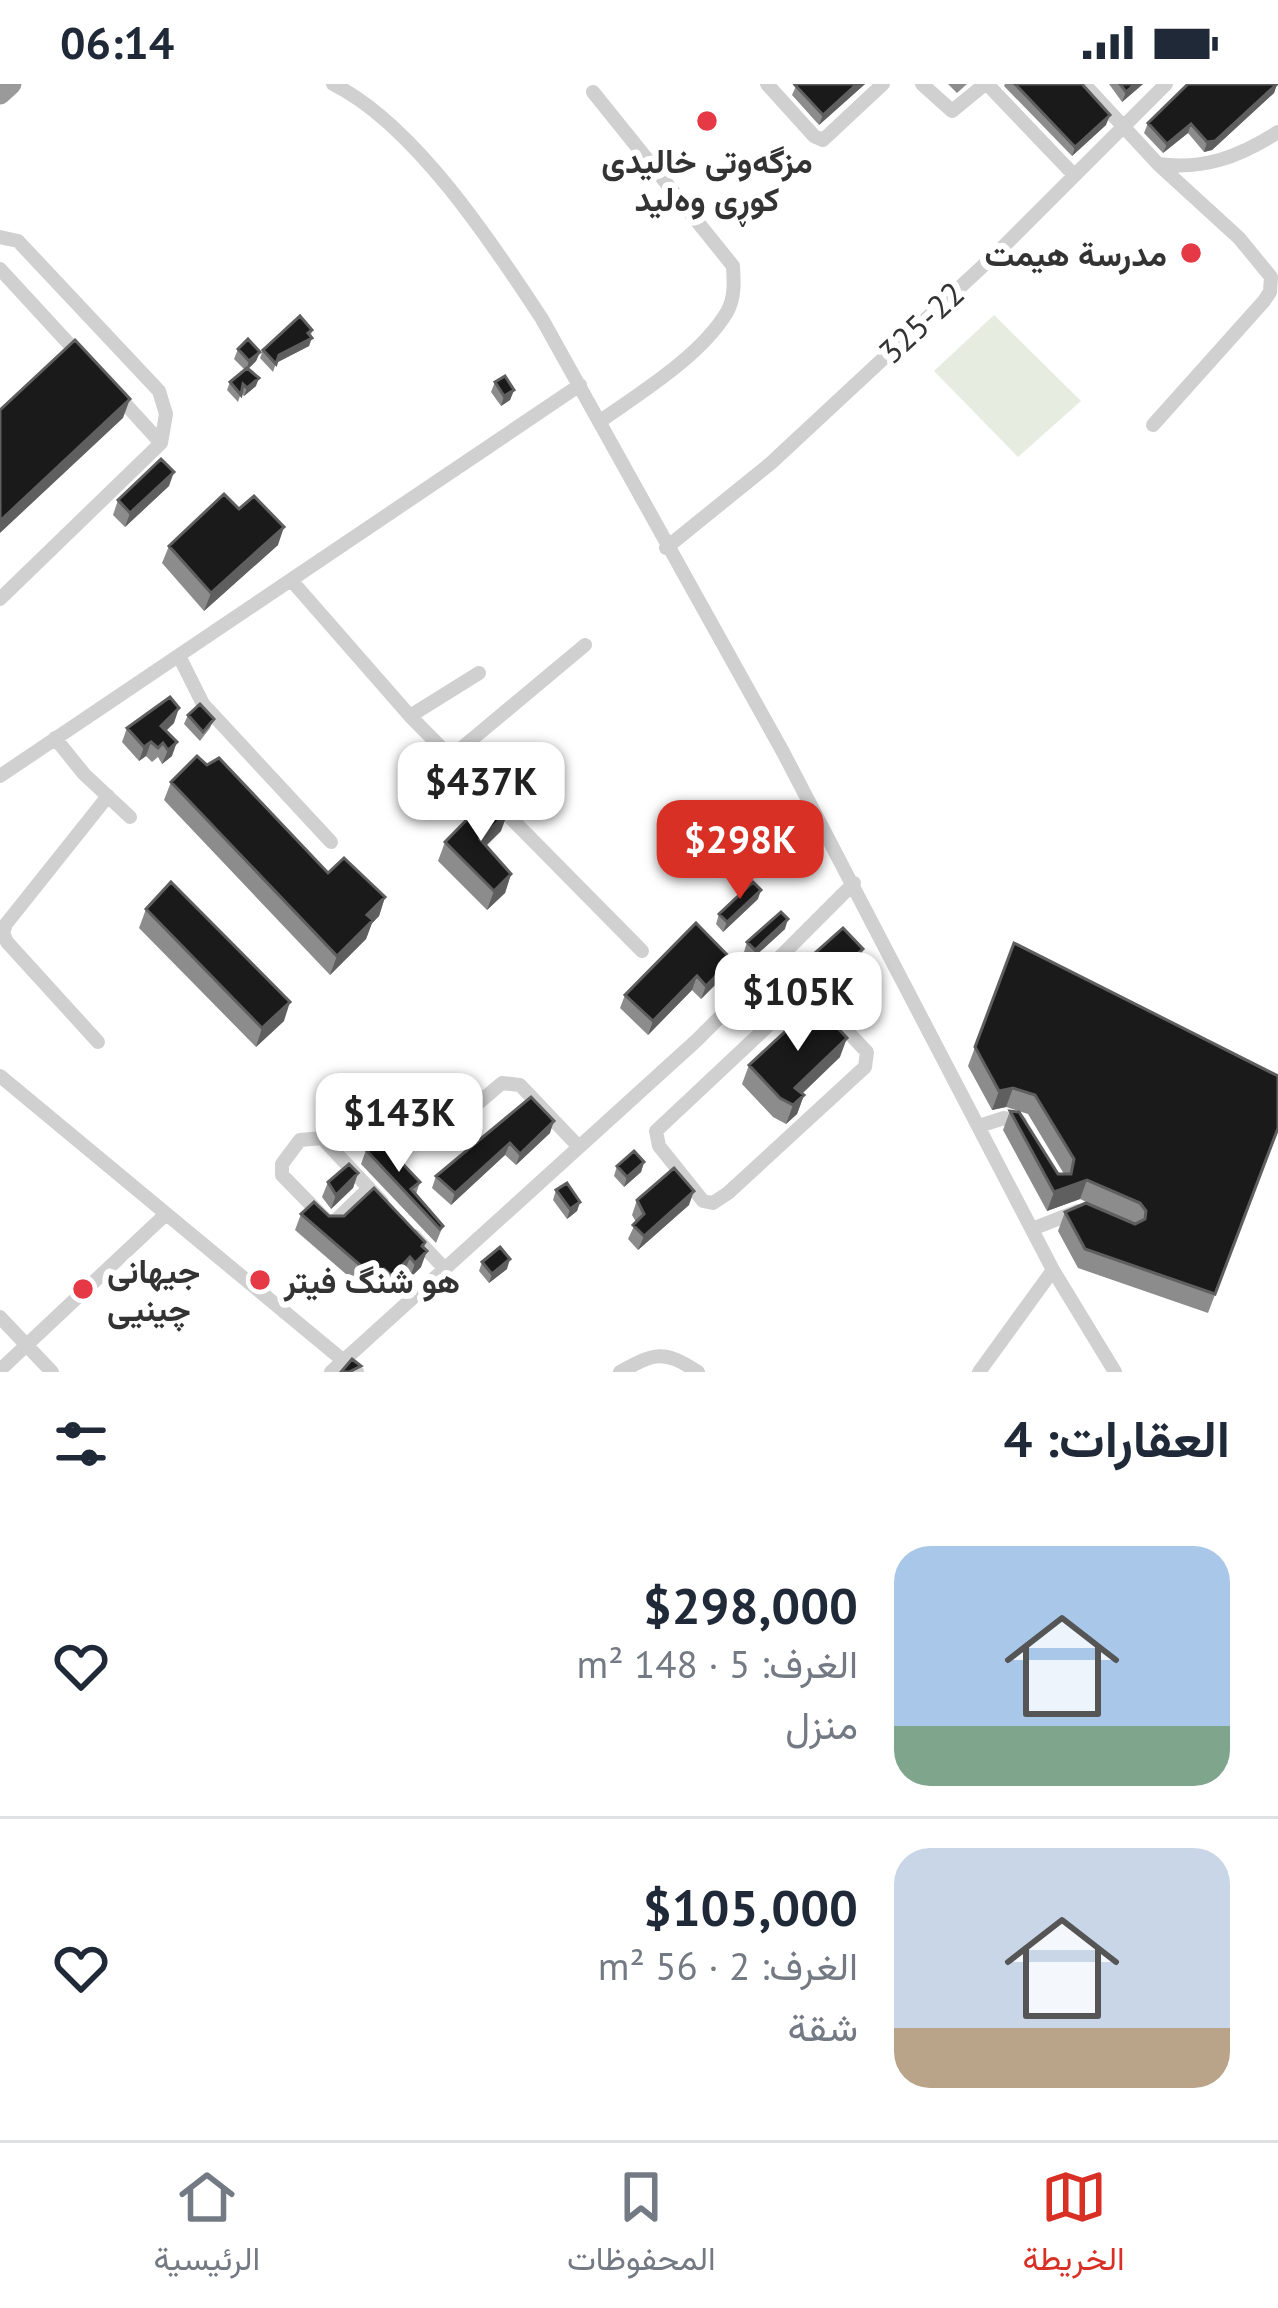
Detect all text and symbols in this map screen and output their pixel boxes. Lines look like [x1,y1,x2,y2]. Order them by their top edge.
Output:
text: 06:14 [60,13,174,71]
marker: مزگەوتی خالیدی کوڕی وەلید [694,108,720,134]
place label: مزگەوتی خالیدی کوڕی وەلید [601,139,813,227]
place label: مدرسة هيمت [984,232,1167,275]
marker: مدرسة هيمت [1178,240,1204,266]
street label: 325-22 [869,272,973,372]
pin: $437K [397,742,565,844]
text: $437K [425,755,537,806]
pin: $298K [656,800,824,902]
text: $298K [684,813,796,864]
pin: $105K [714,952,882,1054]
text: $105K [742,965,854,1016]
pin: $143K [315,1073,483,1175]
text: $143K [343,1086,455,1137]
place label: جیهانی چینیی [107,1249,200,1332]
place label: هو شنگ فيتر [283,1259,460,1302]
marker: هو شنگ فيتر [247,1267,273,1293]
marker: جیهانی چینیی [70,1276,96,1302]
text: العقارات: 4 [1004,1405,1230,1471]
icon: filters [48,1411,114,1477]
text: $298,000 [643,1572,858,1638]
icon: home [990,1594,1134,1738]
icon: heart [48,1633,114,1699]
text: الغرف: 5 · 148 m² [576,1638,858,1689]
text: منزل [785,1699,858,1750]
text: $105,000 [643,1874,858,1940]
icon: home [990,1896,1134,2040]
icon: heart [48,1935,114,2001]
text: الغرف: 2 · 56 m² [598,1940,858,1991]
text: شقة [788,2001,858,2052]
tab: الرئيسية [153,2164,260,2288]
tab: المحفوظات [567,2164,716,2288]
tab: الخريطة [1023,2164,1125,2288]

